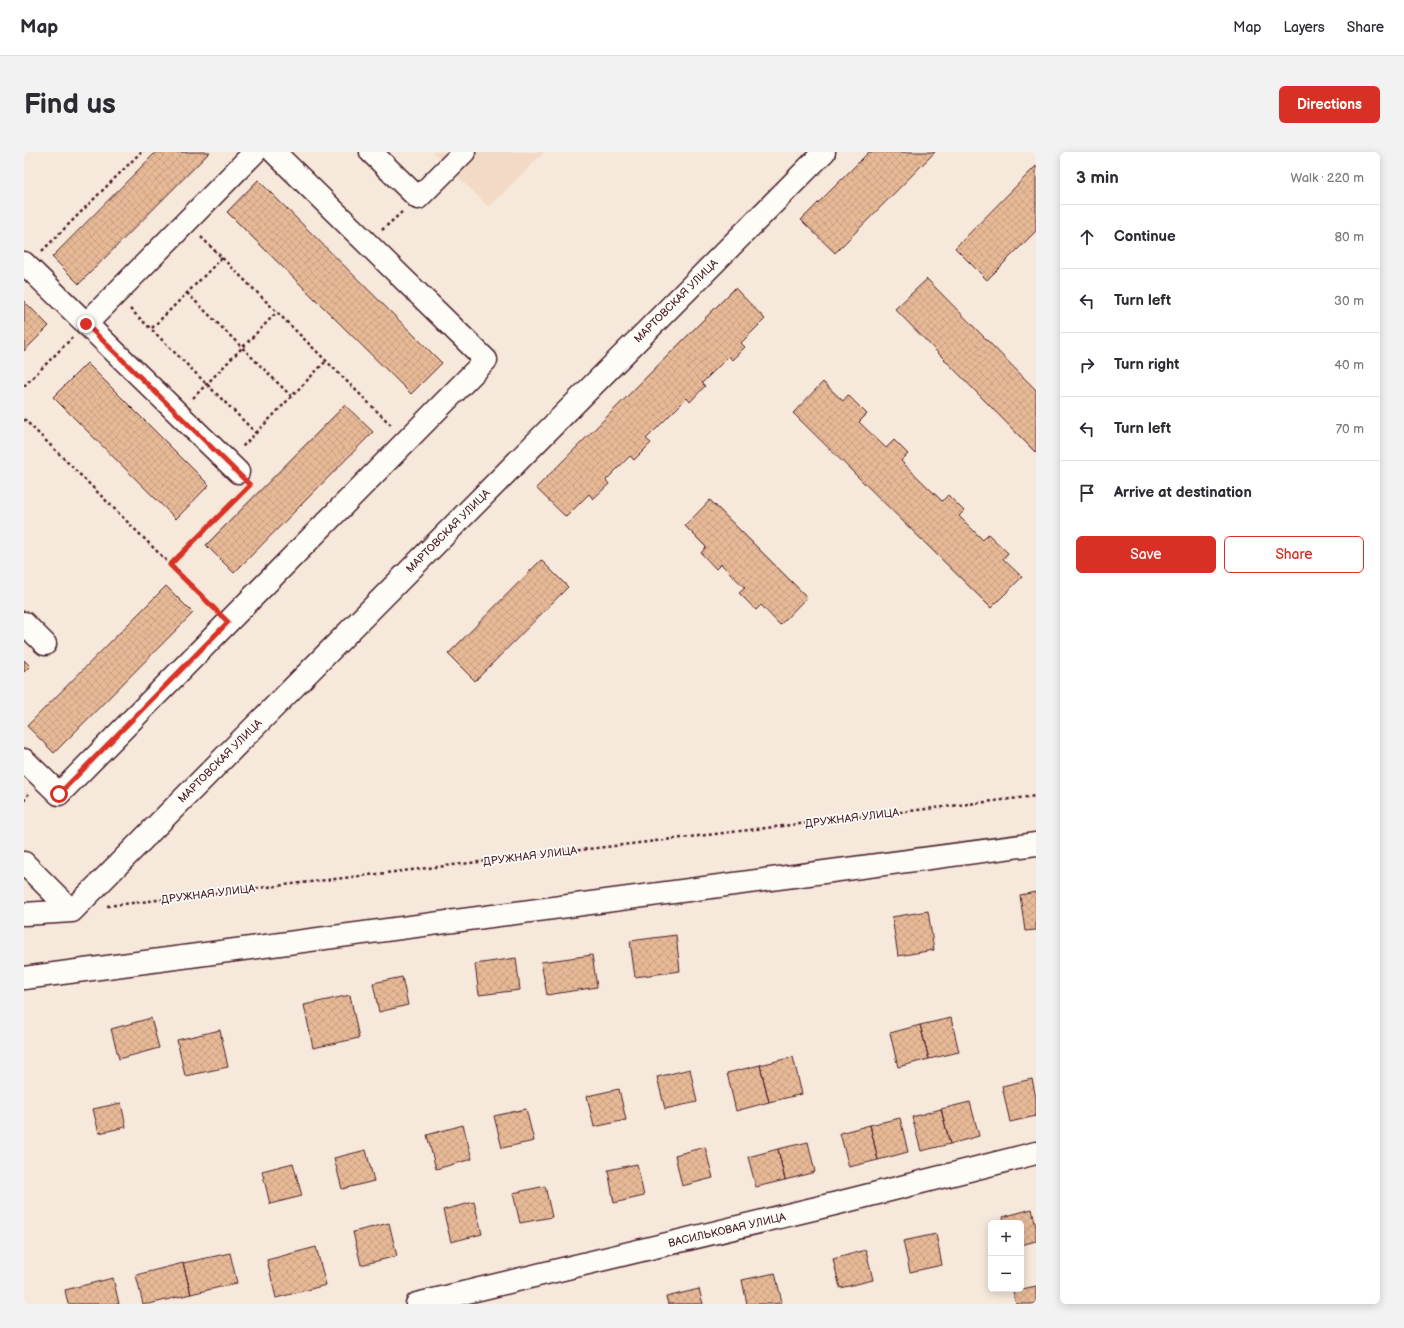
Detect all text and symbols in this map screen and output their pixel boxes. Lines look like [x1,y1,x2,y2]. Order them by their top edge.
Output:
text: Map [20,16,58,39]
text: Map [1233,19,1261,36]
text: Layers [1283,19,1325,36]
text: Share [1347,19,1384,36]
button: Directions [1279,86,1380,123]
text: Find us [24,88,116,121]
text: 3 min [1076,168,1119,188]
text: Walk · 220 m [1291,170,1364,186]
icon: ahead [1076,226,1098,248]
text: Continue [1114,227,1176,246]
text: 80 m [1335,229,1364,245]
street label: МАРТОВСКАЯ УЛИЦА [632,256,721,345]
icon: left [1076,290,1098,312]
text: Turn left [1114,291,1171,310]
text: 30 m [1334,293,1364,309]
route end [77,315,95,333]
icon: right [1076,354,1098,376]
text: Turn right [1114,355,1179,374]
text: 40 m [1334,357,1364,373]
icon: left [1076,418,1098,440]
text: Turn left [1114,419,1171,438]
text: 70 m [1336,421,1364,437]
icon: arrive [1076,482,1098,504]
text: Arrive at destination [1114,483,1252,502]
street label: МАРТОВСКАЯ УЛИЦА [404,486,493,575]
button: Save [1076,536,1216,573]
button: Share [1224,536,1364,573]
street label: МАРТОВСКАЯ УЛИЦА [176,716,265,805]
route start [50,785,68,803]
street label: ДРУЖНАЯ УЛИЦА [804,806,900,830]
street label: ДРУЖНАЯ УЛИЦА [482,844,578,868]
street label: ДРУЖНАЯ УЛИЦА [160,882,256,906]
street label: ВАСИЛЬКОВАЯ УЛИЦА [667,1210,787,1250]
map controls [988,1220,1024,1292]
button: + [988,1220,1024,1256]
button: − [988,1256,1024,1292]

